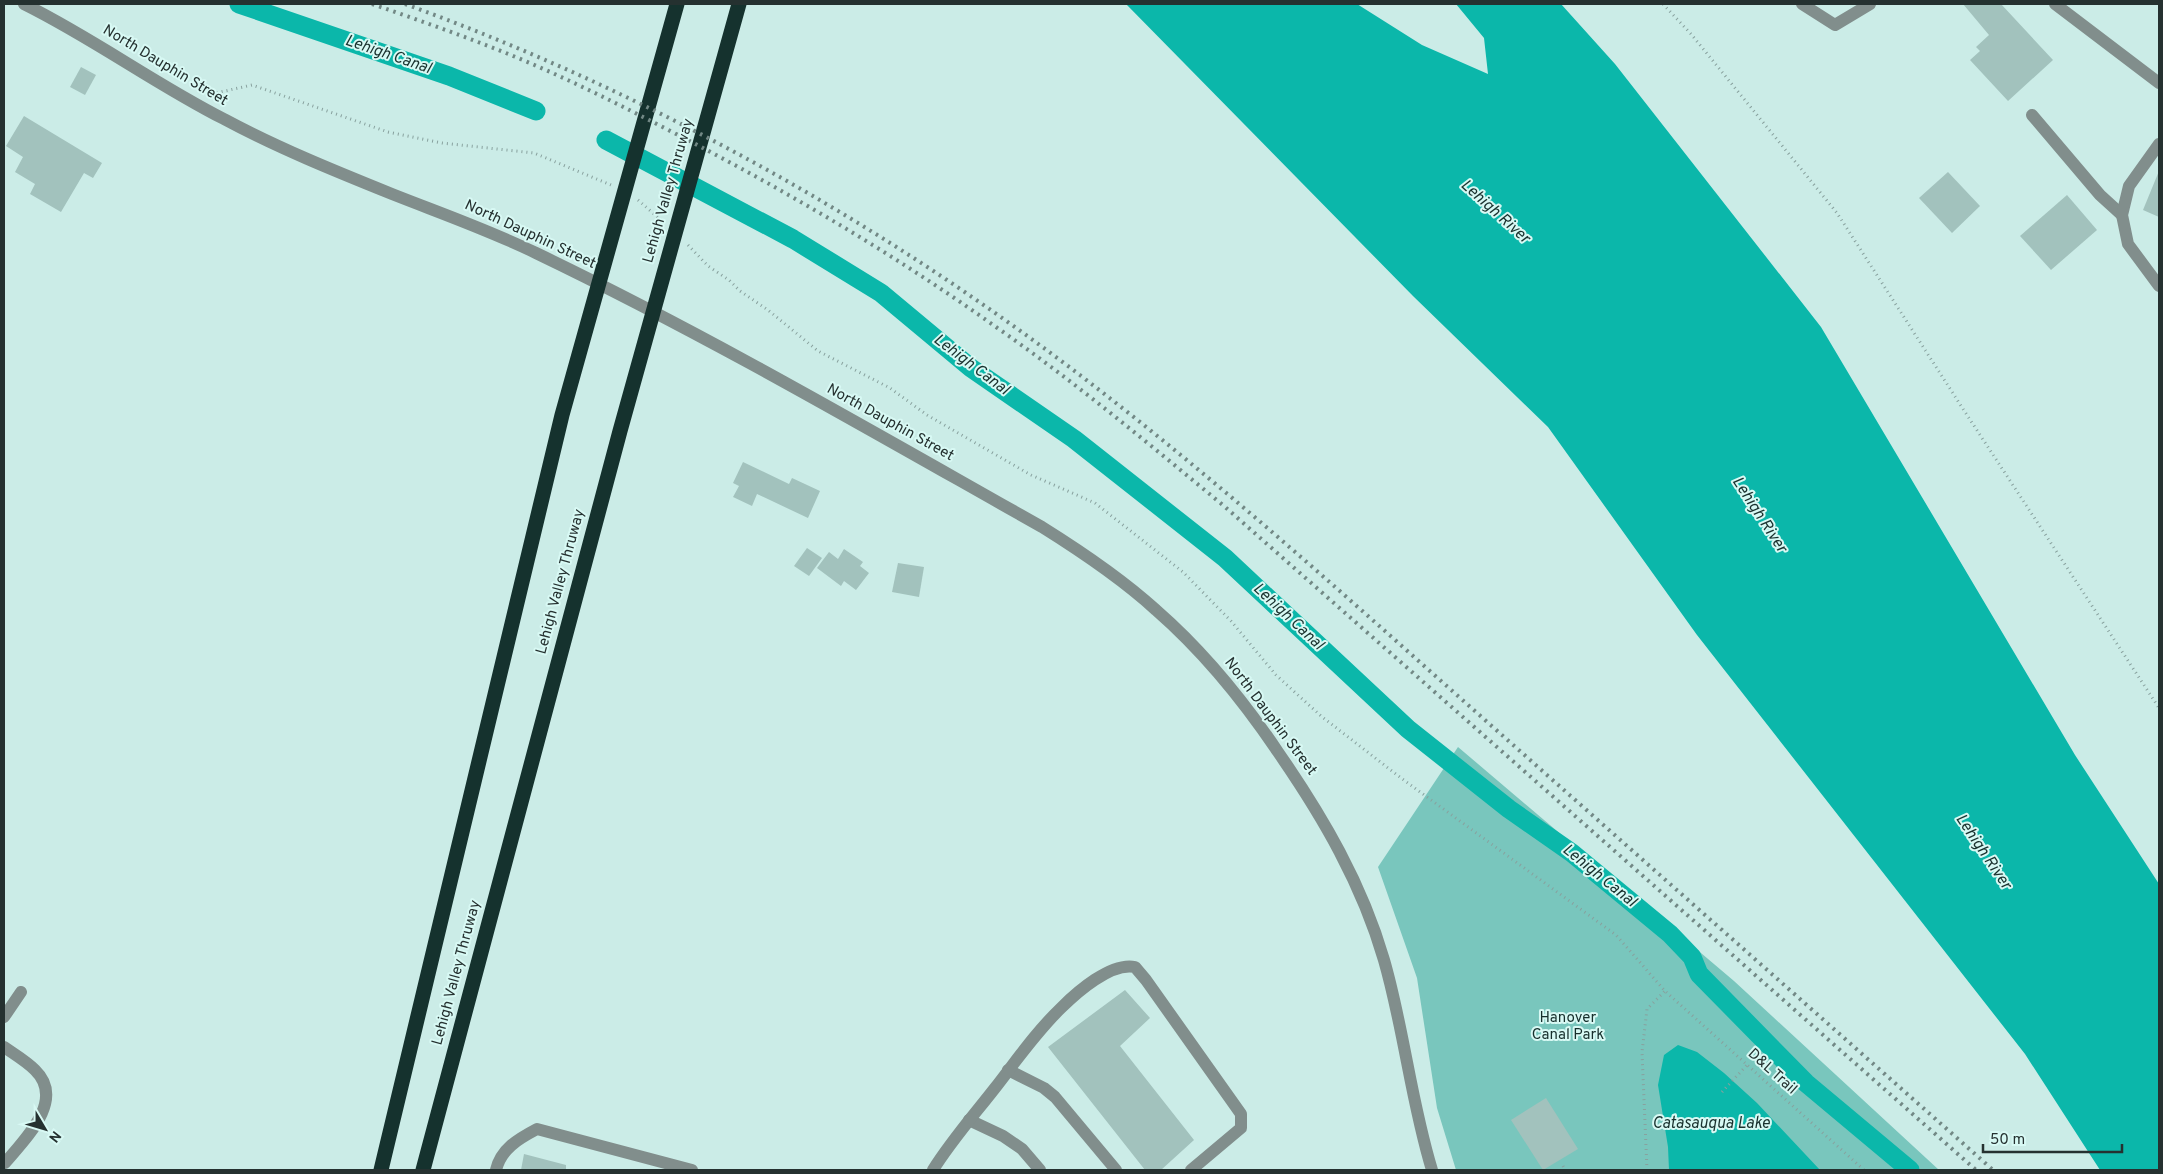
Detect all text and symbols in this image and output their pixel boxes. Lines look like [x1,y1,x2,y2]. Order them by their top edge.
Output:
street label: North Dauphin Street [99,21,231,111]
water label: Lehigh Canal [342,31,435,79]
street label: Lehigh Valley Thruway [639,116,699,265]
water label: Lehigh River [1456,176,1535,250]
street label: North Dauphin Street [461,196,599,274]
water label: Lehigh Canal [929,330,1014,401]
street label: North Dauphin Street [823,380,957,466]
water label: Lehigh River [1727,473,1792,558]
street label: Lehigh Valley Thruway [532,507,590,657]
water label: Lehigh Canal [1248,579,1328,656]
street label: North Dauphin Street [1219,654,1321,780]
water label: Lehigh River [1950,810,2017,895]
water label: Lehigh Canal [1558,840,1641,913]
street label: Lehigh Valley Thruway [428,898,486,1048]
park label: Hanover Canal Park [1532,1009,1604,1045]
street label: D&L Trail [1743,1045,1801,1099]
north arrow [20,1104,70,1154]
water label: Catasauqua Lake [1652,1114,1771,1134]
scale bar [1983,1122,2122,1154]
text: N [44,1127,64,1145]
text: 50 m [1990,1131,2025,1150]

